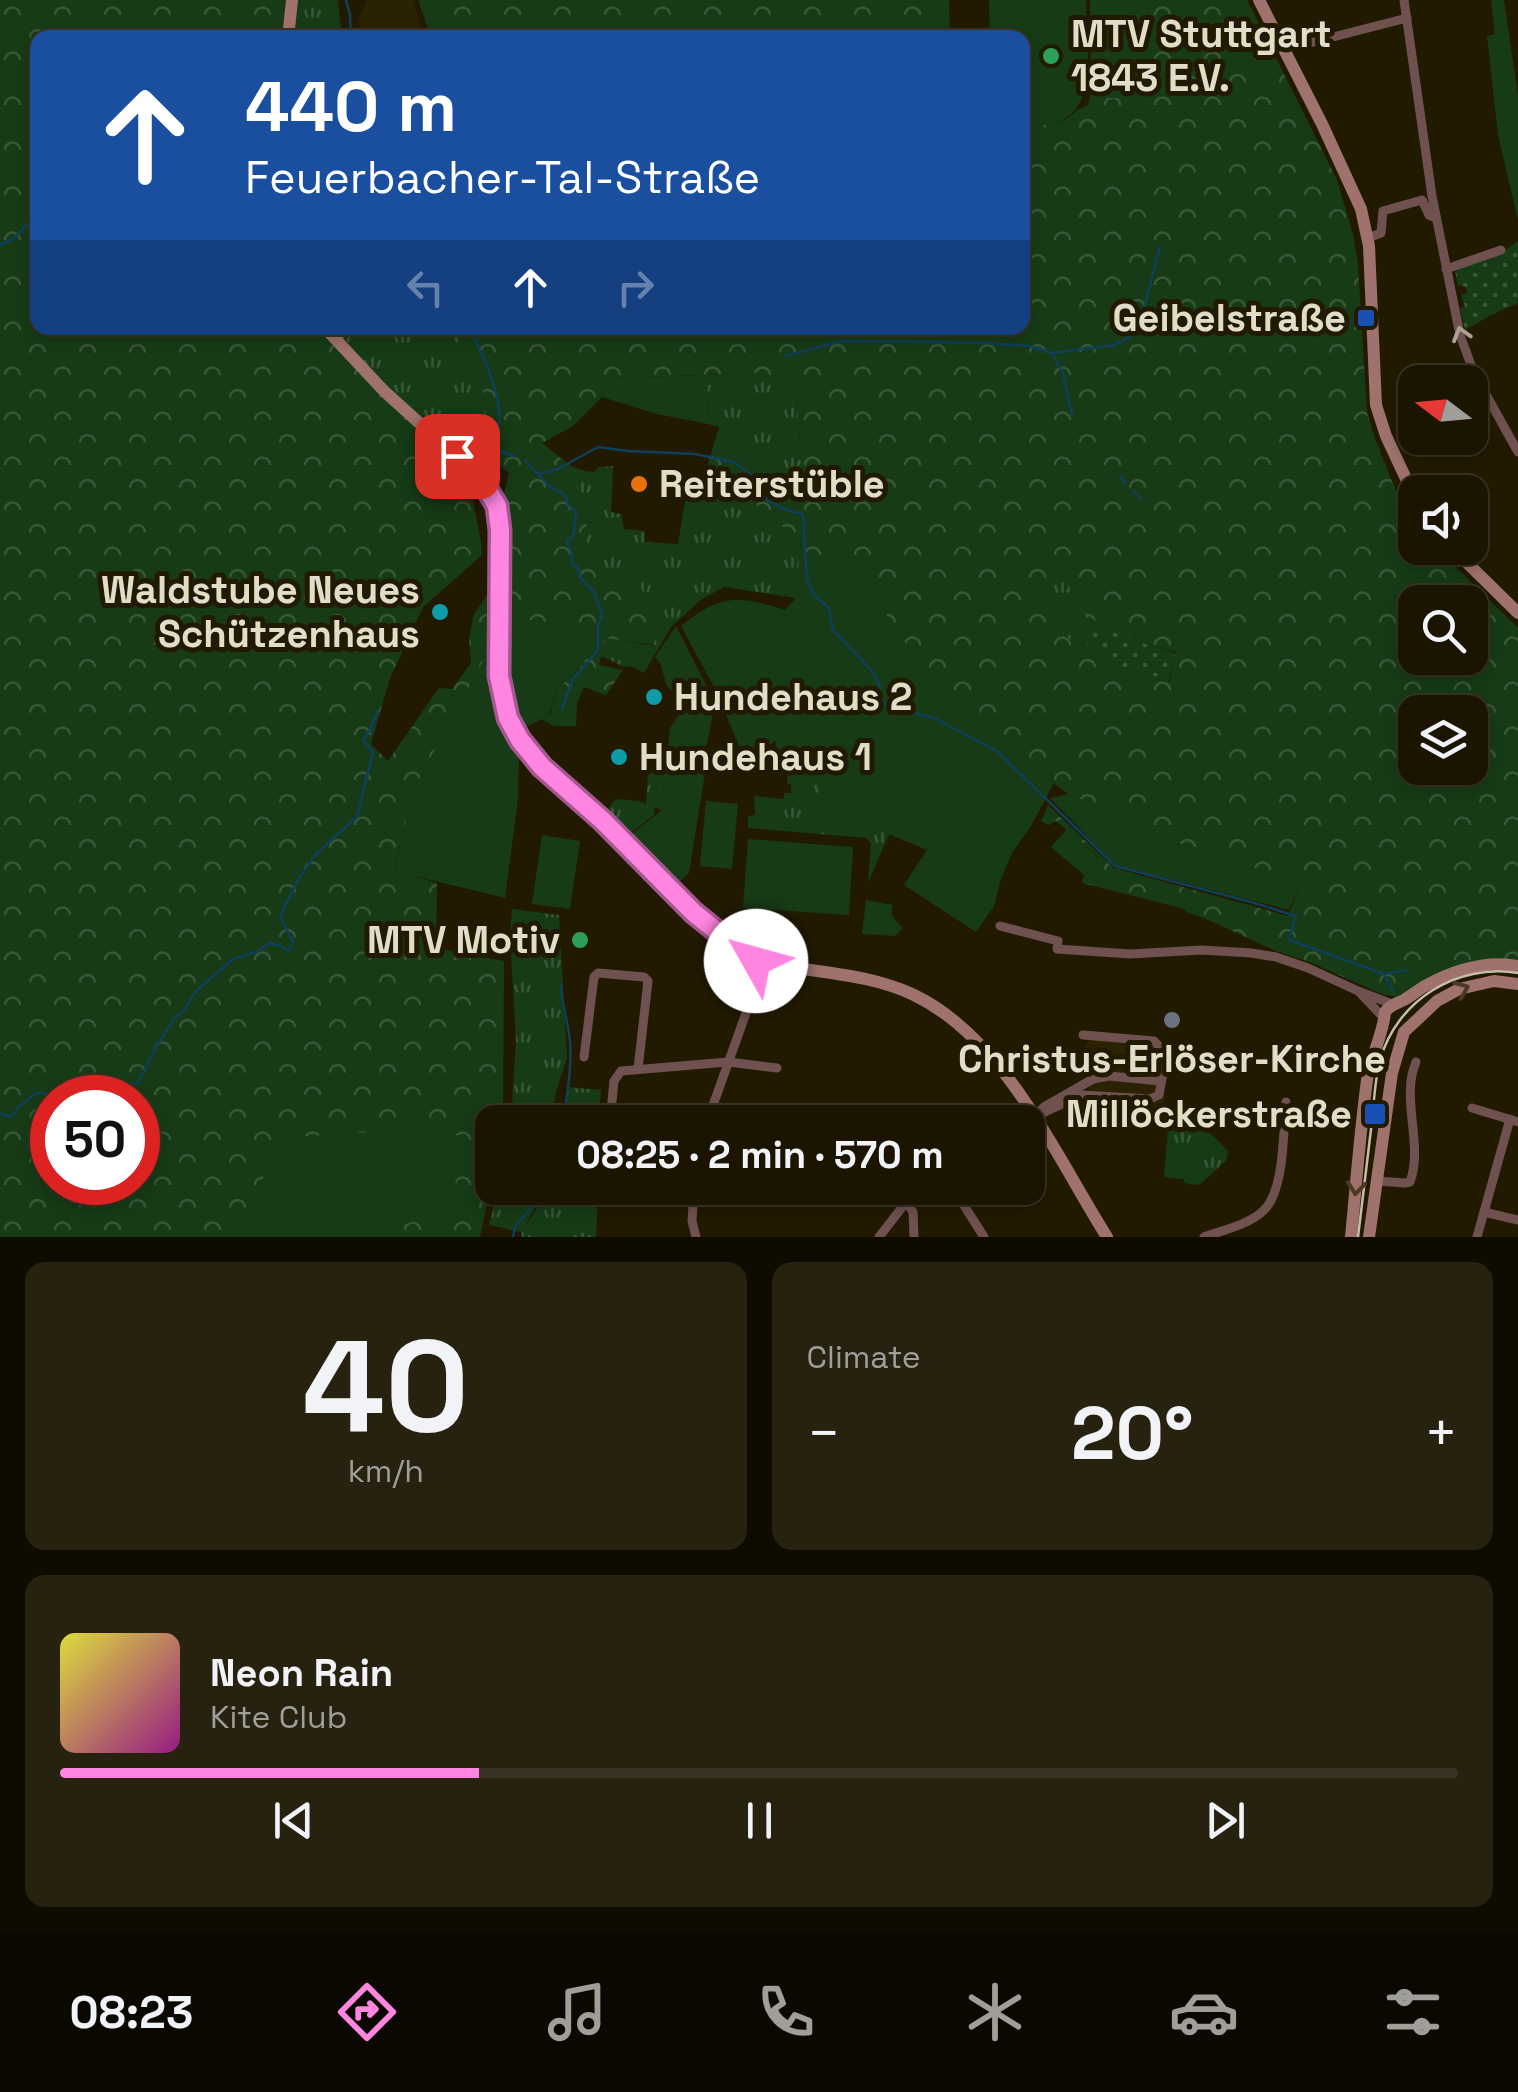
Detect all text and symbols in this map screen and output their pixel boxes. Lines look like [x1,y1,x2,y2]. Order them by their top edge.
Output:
place label: MTV Stuttgart 1843 E.V. [1071,10,1332,102]
marker: MTV Stuttgart 1843 E.V. [1040,45,1062,67]
text: 440 m [245,62,457,151]
icon: ahead [80,70,210,200]
text: Feuerbacher-Tal-Straße [245,149,760,206]
icon: left [398,260,453,315]
icon: ahead [503,260,558,315]
icon: right [608,260,663,315]
place label: Geibelstraße [1112,294,1346,342]
marker: Geibelstraße [1355,307,1377,329]
one-way arrow [1451,325,1472,343]
north arrow [1398,365,1488,455]
map controls [1398,365,1488,785]
pin [415,414,500,499]
icon: arrive [430,429,485,484]
place label: Reiterstüble [659,460,885,508]
marker: Reiterstüble [628,473,650,495]
button: sound [1398,475,1488,565]
place label: Waldstube Neues Schützenhaus [101,566,420,658]
button: search [1398,585,1488,675]
marker: Waldstube Neues Schützenhaus [429,601,451,623]
place label: Hundehaus 2 [674,673,912,721]
marker: Hundehaus 2 [643,686,665,708]
button: layers [1398,695,1488,785]
place label: Hundehaus 1 [639,733,872,781]
marker: Hundehaus 1 [608,746,630,768]
position arrow [704,909,808,1013]
place label: MTV Motiv [367,916,560,964]
marker: MTV Motiv [569,929,591,951]
one-way arrow [1452,981,1470,1001]
marker: Christus-Erlöser-Kirche [1161,1009,1183,1031]
place label: Christus-Erlöser-Kirche [958,1035,1386,1083]
speed limit sign: 50 [30,1075,160,1205]
place label: Millöckerstraße [1066,1090,1352,1138]
marker: Millöckerstraße [1362,1101,1388,1127]
text: 08:25 · 2 min · 570 m [576,1131,944,1179]
one-way arrow [1346,1180,1367,1196]
text: 40 [302,1303,469,1469]
text: Climate [807,1337,921,1377]
text: 20° [1071,1385,1194,1481]
text: − [807,1398,841,1468]
text: + [1424,1398,1458,1468]
text: km/h [348,1451,424,1491]
text: Neon Rain [210,1649,393,1697]
text: Kite Club [210,1697,347,1737]
icon: previous [266,1793,321,1848]
icon: pause [732,1793,787,1848]
icon: next [1198,1793,1253,1848]
icon: directions [332,1977,402,2047]
icon: music [542,1977,612,2047]
icon: phone [751,1977,821,2047]
icon: climate [960,1977,1030,2047]
icon: car [1169,1977,1239,2047]
icon: filters [1378,1977,1448,2047]
text: 08:23 [70,1984,193,2041]

